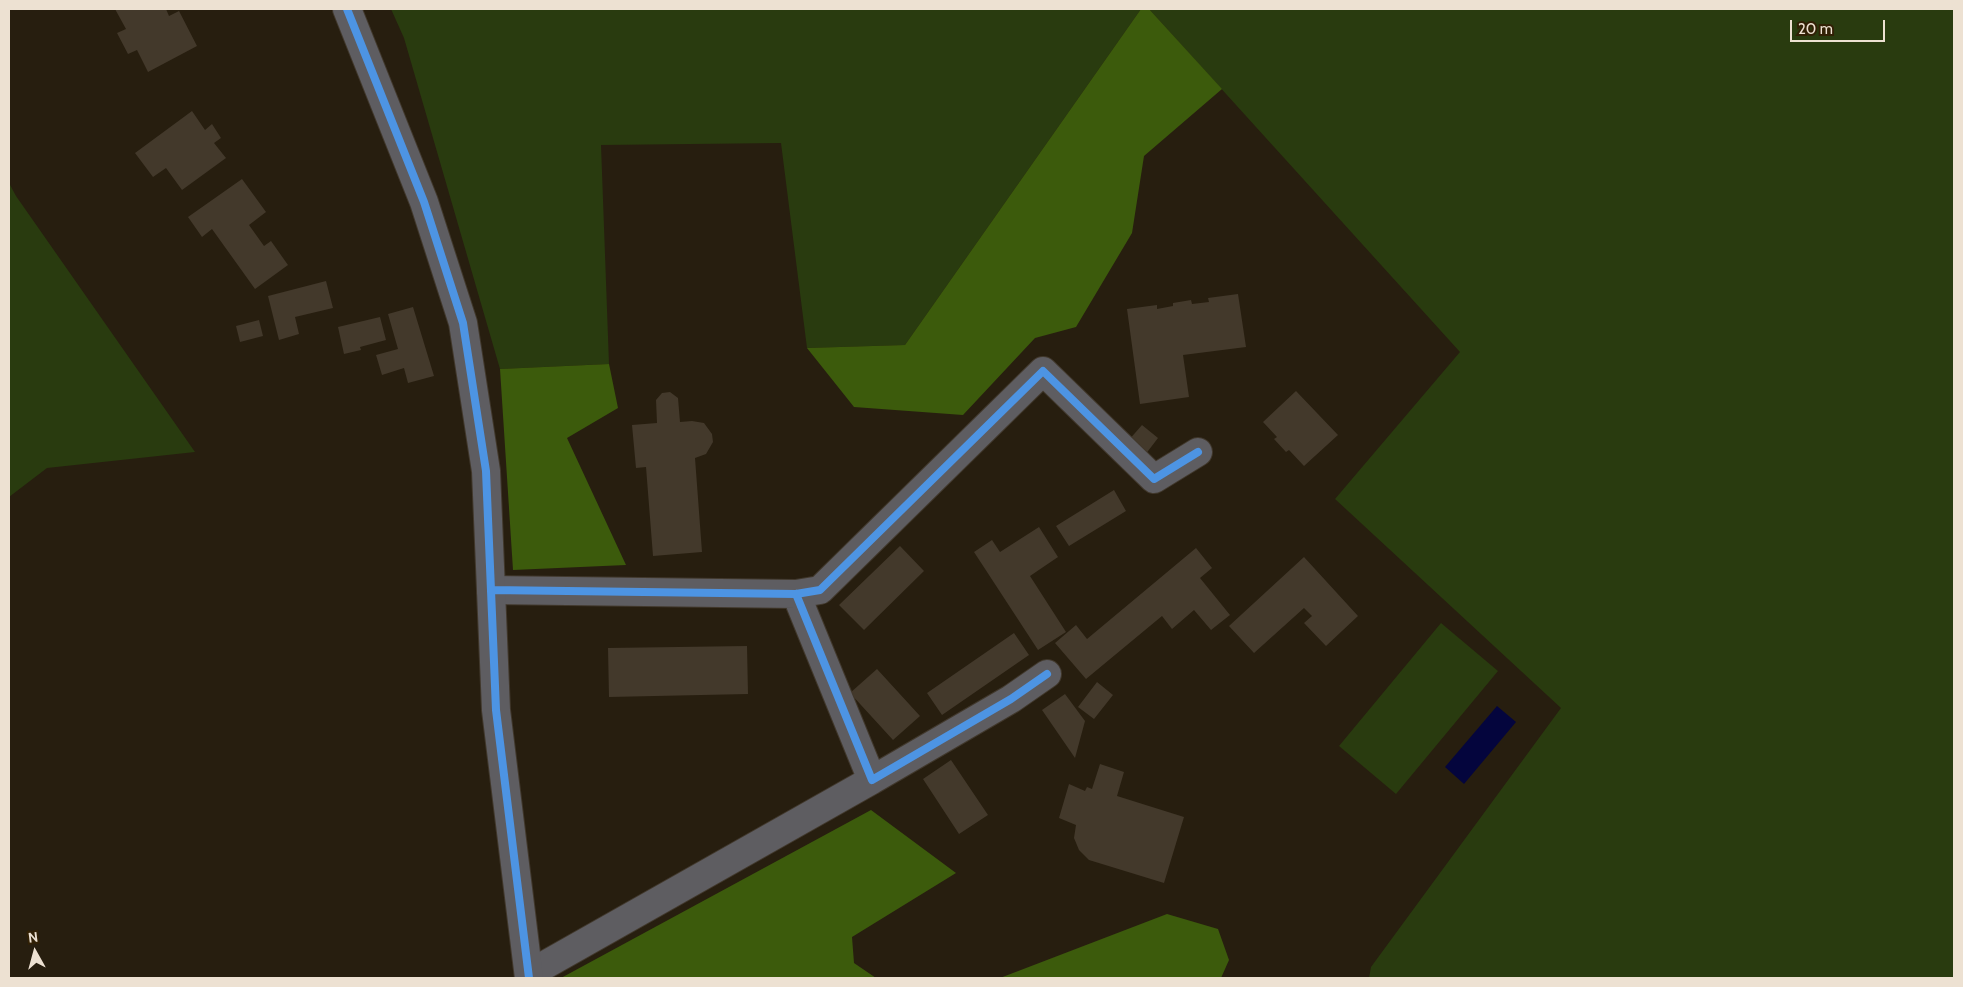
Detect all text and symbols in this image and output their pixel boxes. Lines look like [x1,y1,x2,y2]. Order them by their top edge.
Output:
scale bar [1793,10,1888,42]
text: 20 m [1798,20,1833,38]
north arrow [10,927,60,977]
text: N [27,928,39,947]

